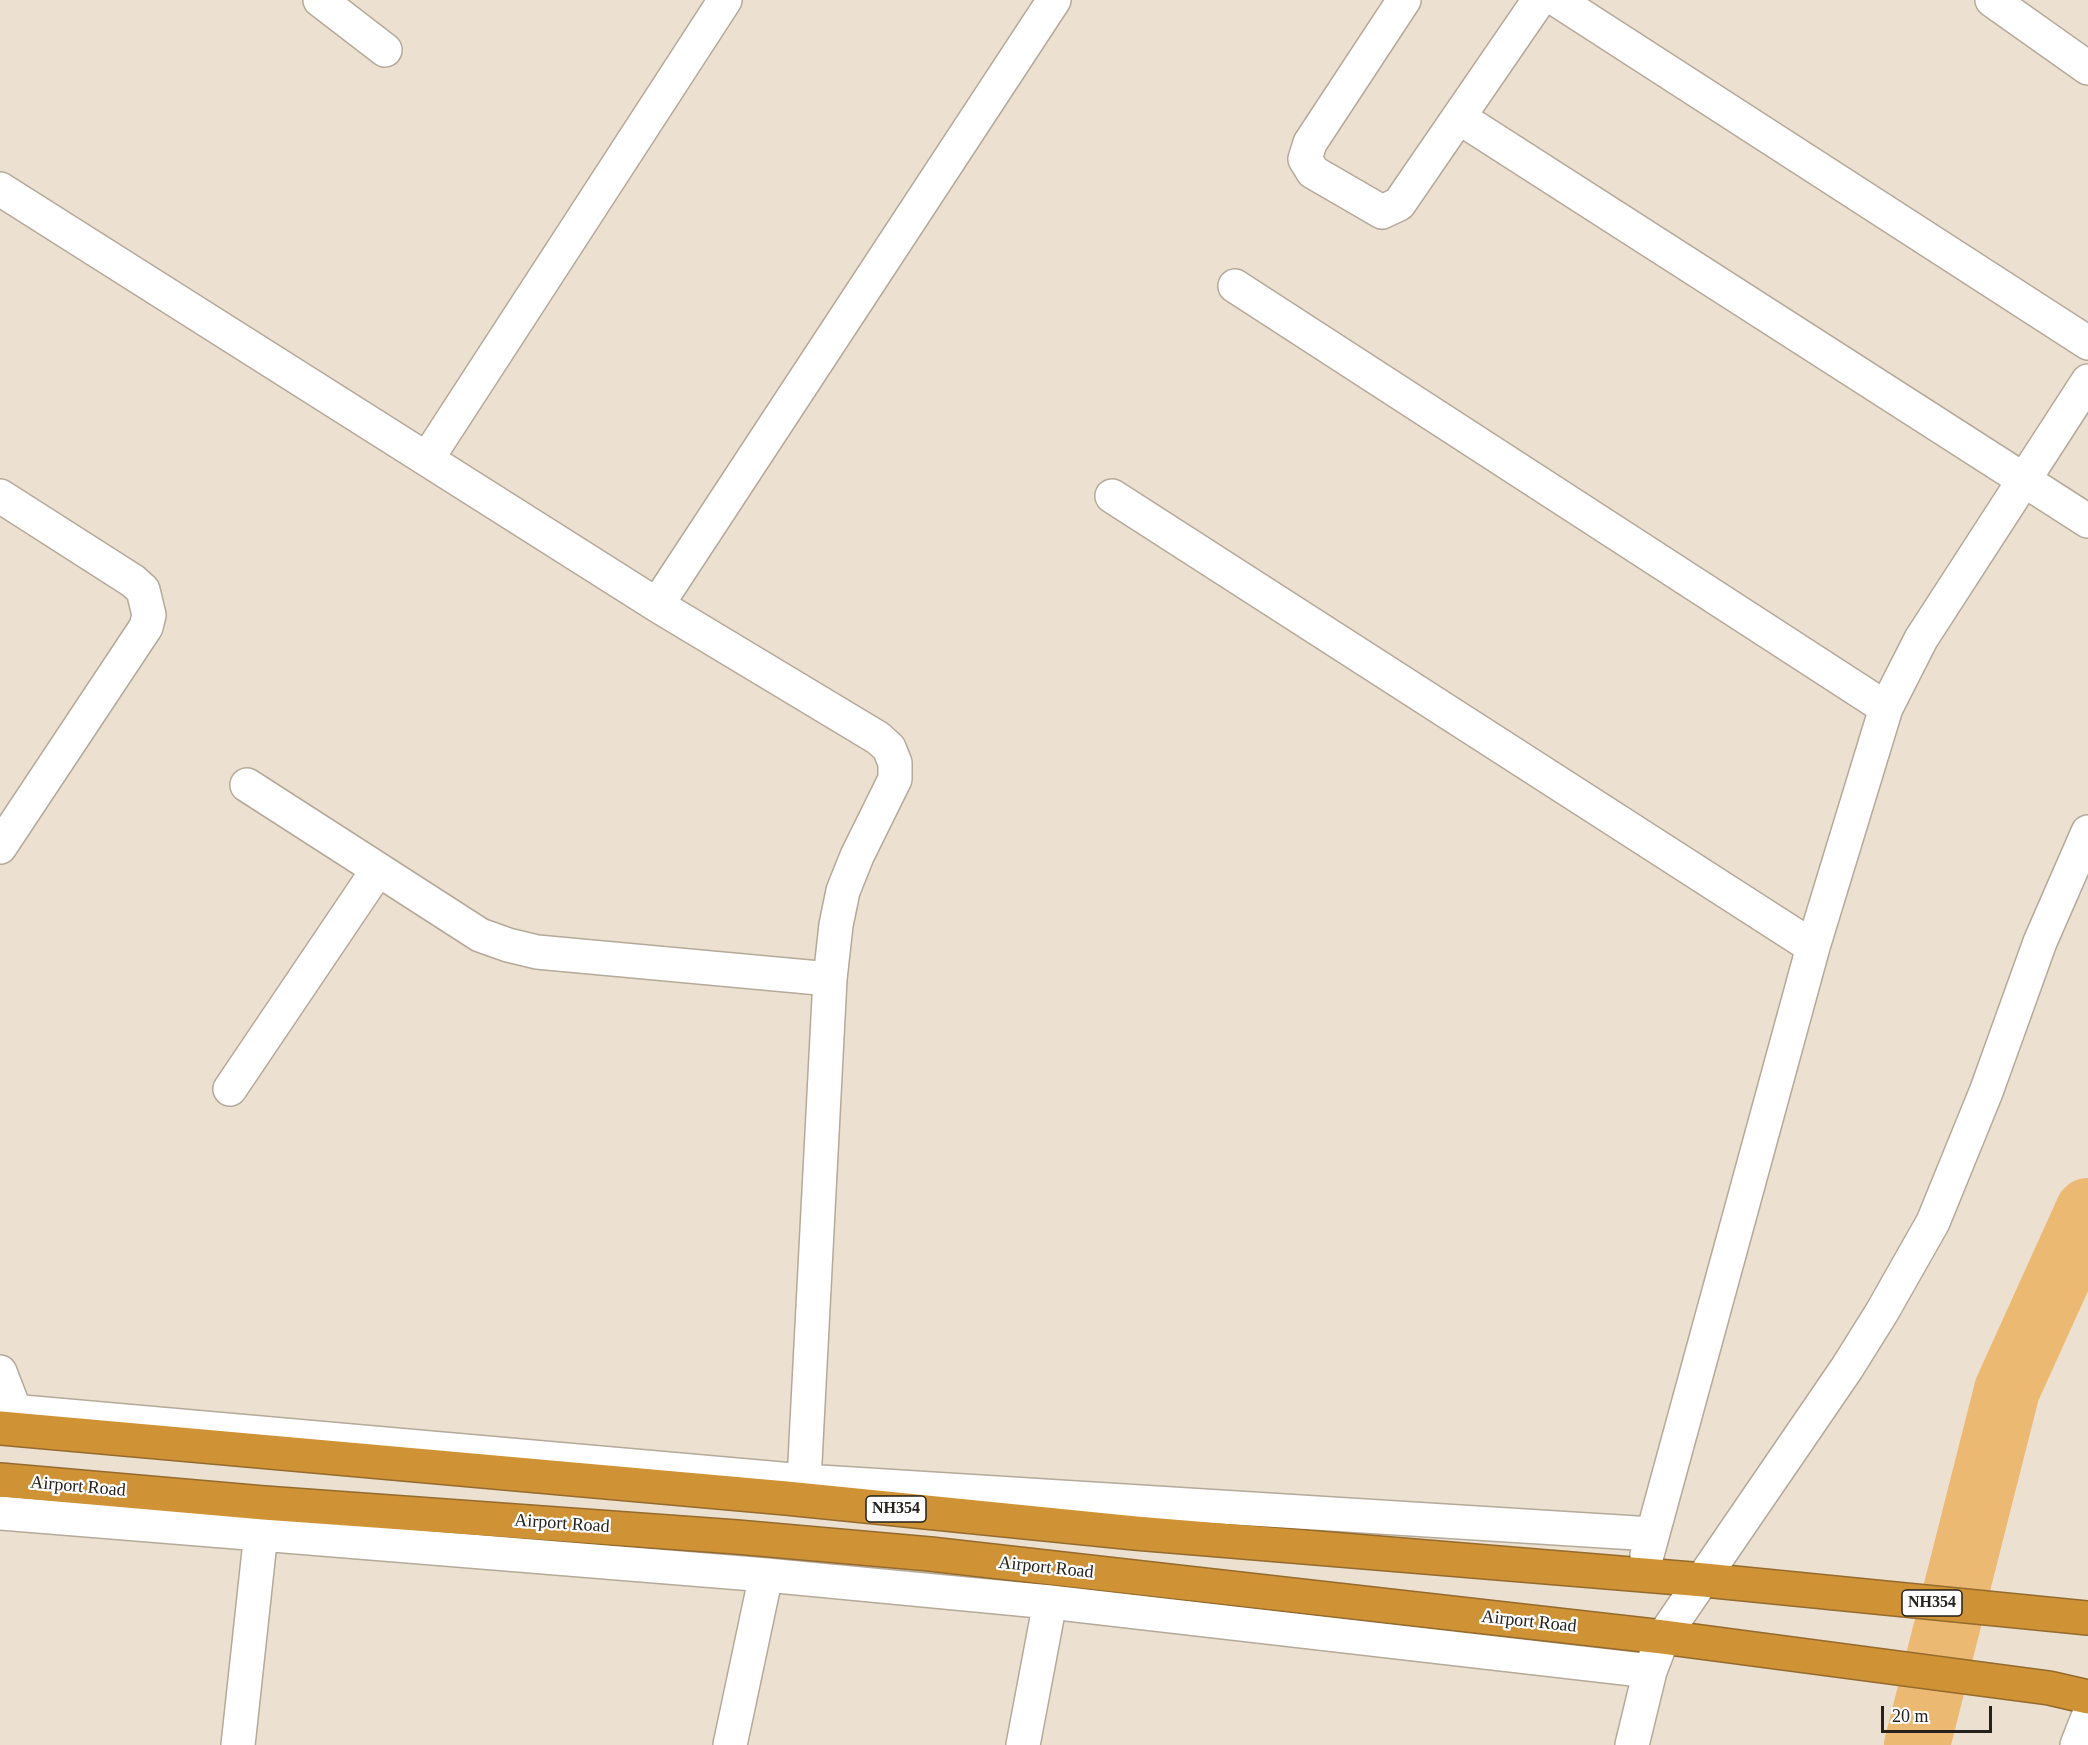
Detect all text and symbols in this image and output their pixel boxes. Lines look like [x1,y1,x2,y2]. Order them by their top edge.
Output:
street label: Airport Road [29,1472,127,1502]
road number: NH354 [866,1496,926,1522]
street label: Airport Road [514,1510,610,1538]
street label: Airport Road [997,1552,1095,1584]
road number: NH354 [1902,1590,1962,1616]
street label: Airport Road [1480,1606,1578,1638]
scale bar [1884,1694,1995,1732]
text: 20 m [1892,1706,1929,1726]

